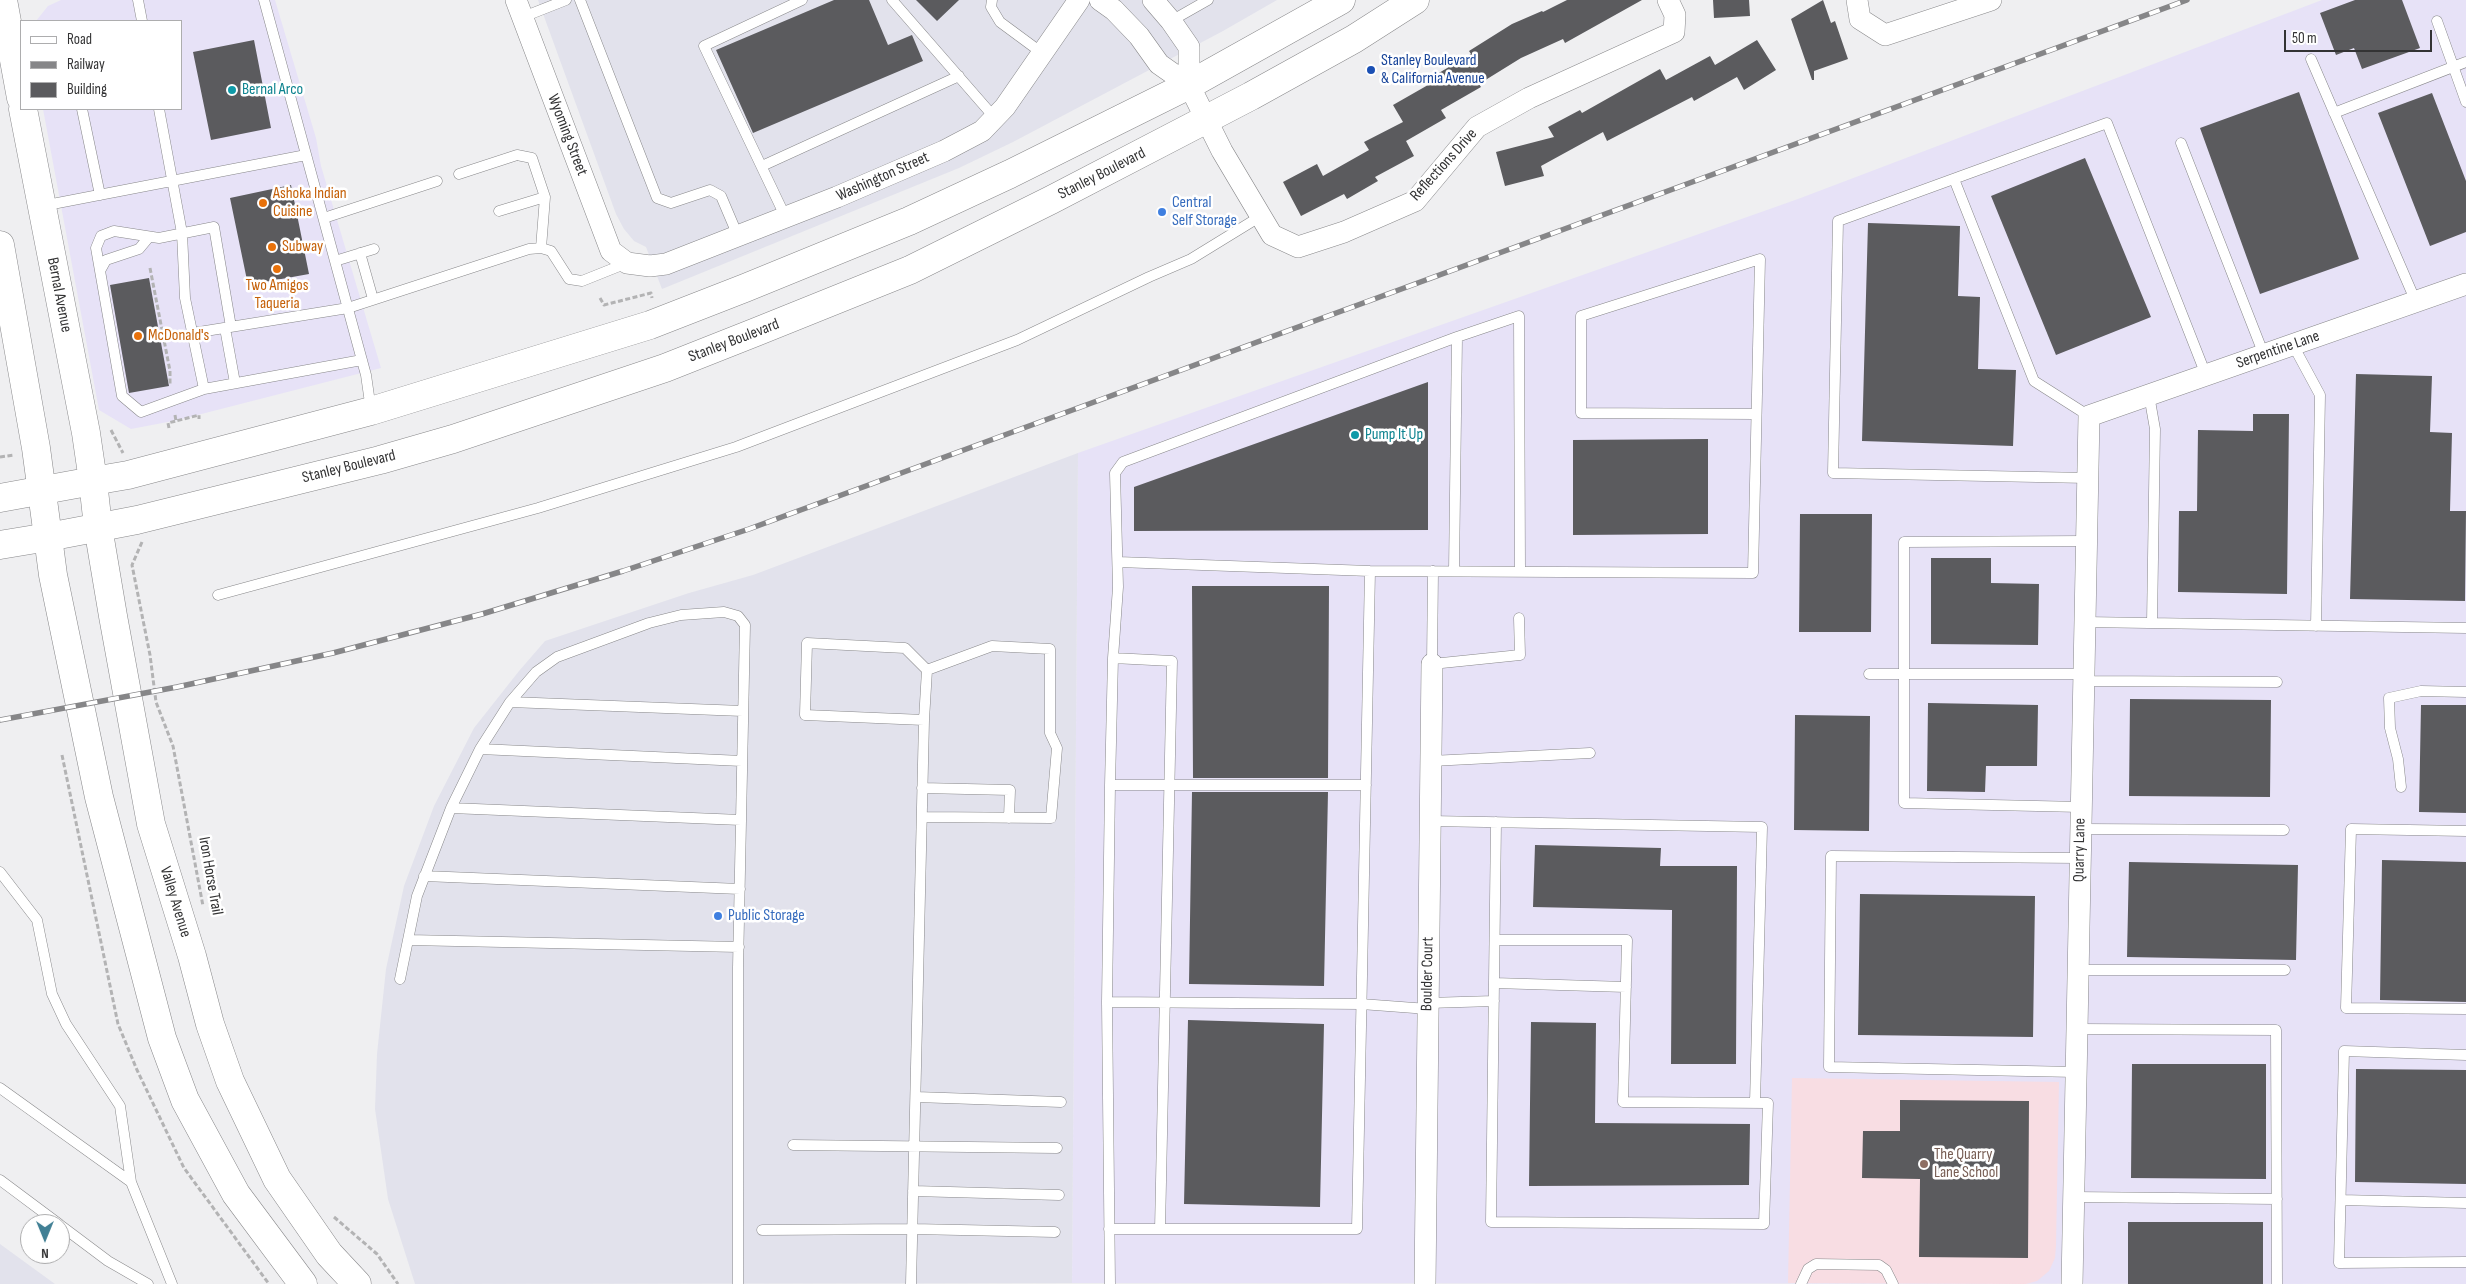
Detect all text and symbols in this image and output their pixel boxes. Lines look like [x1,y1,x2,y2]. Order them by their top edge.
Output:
legend [20,20,182,110]
scale bar [2286,20,2434,52]
text: 50 m [2292,29,2317,48]
text: Road [67,30,92,49]
place label: Stanley Boulevard & California Avenue [1381,51,1485,89]
text: Railway [67,55,105,74]
marker: Stanley Boulevard & California Avenue [1365,64,1377,76]
text: Building [67,80,107,99]
place label: Bernal Arco [242,80,303,100]
marker: Bernal Arco [226,84,238,96]
street label: Wyoming Street [543,92,591,178]
street label: Reflections Drive [1406,125,1482,205]
street label: Stanley Boulevard [1055,144,1149,204]
street label: Washington Street [834,148,932,206]
place label: Ashoka Indian Cuisine [273,184,347,222]
place label: Central Self Storage [1172,193,1237,231]
marker: Ashoka Indian Cuisine [257,197,269,209]
marker: Central Self Storage [1156,206,1168,218]
place label: Subway [282,237,323,257]
marker: Subway [266,241,278,253]
street label: Bernal Avenue [42,256,76,334]
marker: Two Amigos Taqueria [271,263,283,275]
place label: Two Amigos Taqueria [246,276,308,314]
street label: Stanley Boulevard [686,315,782,367]
place label: McDonald's [148,326,209,346]
street label: Serpentine Lane [2234,327,2322,373]
marker: McDonald's [132,330,144,342]
place label: Pump It Up [1365,425,1423,445]
marker: Pump It Up [1349,429,1361,441]
street label: Stanley Boulevard [300,446,398,488]
street label: Quarry Lane [2070,818,2090,882]
street label: Iron Horse Trail [194,835,226,917]
street label: Valley Avenue [155,864,195,940]
place label: Public Storage [728,906,805,926]
marker: Public Storage [712,910,724,922]
street label: Boulder Court [1418,937,1438,1011]
place label: The Quarry Lane School [1934,1145,1998,1183]
marker: The Quarry Lane School [1918,1158,1930,1170]
north arrow [20,1214,70,1264]
text: N [41,1245,49,1262]

